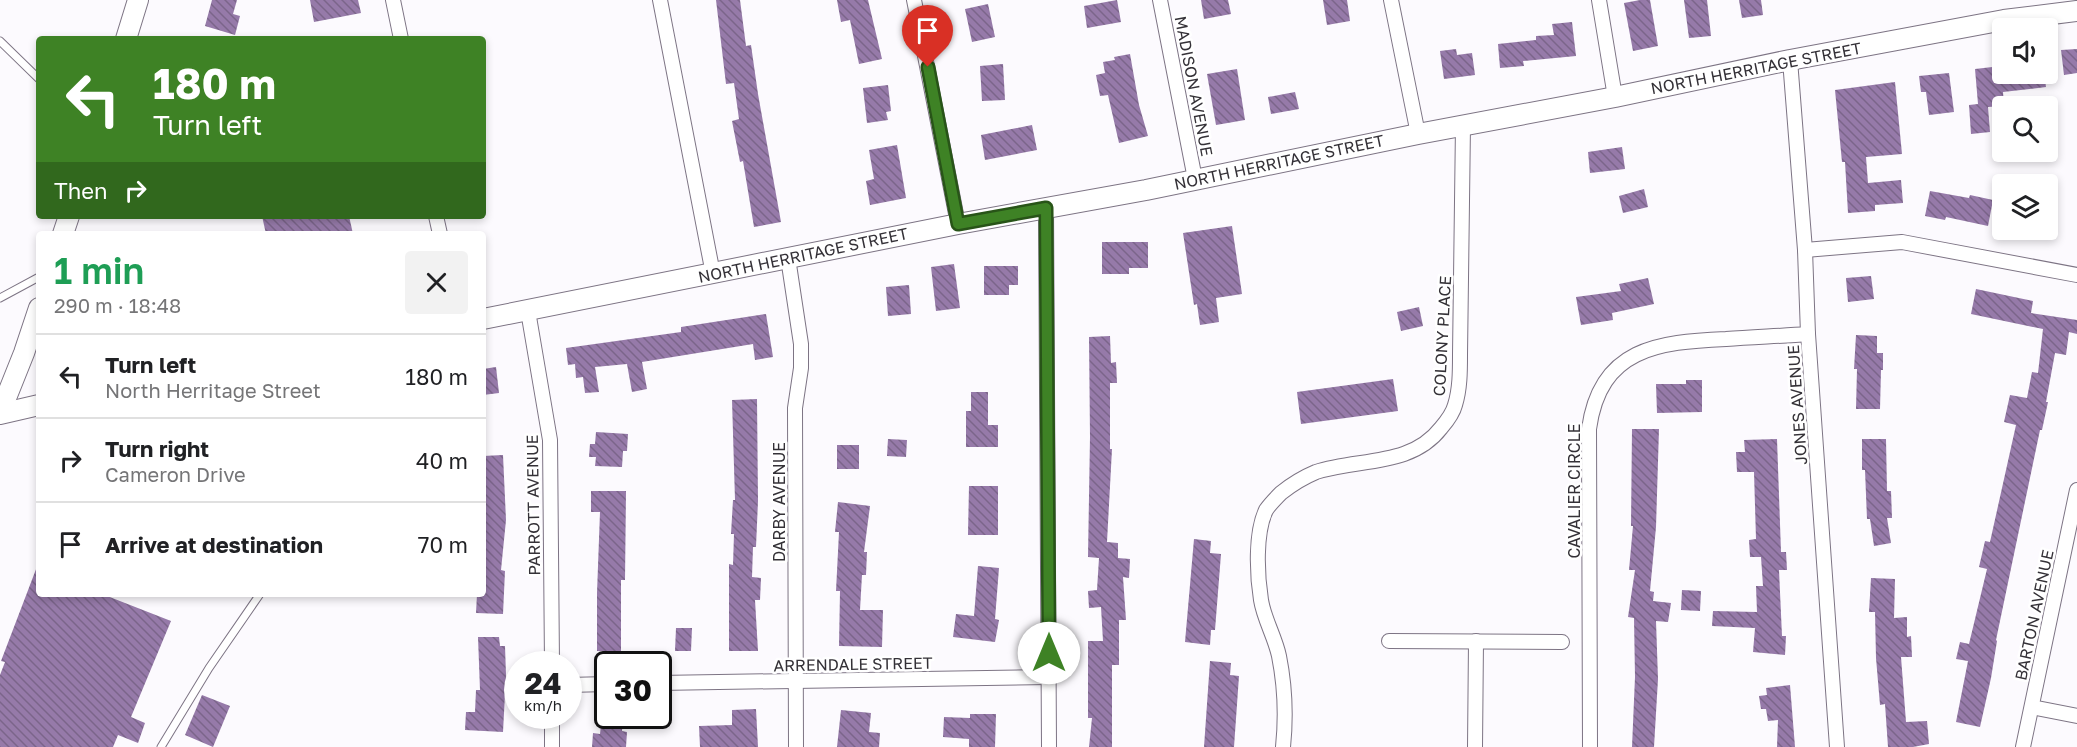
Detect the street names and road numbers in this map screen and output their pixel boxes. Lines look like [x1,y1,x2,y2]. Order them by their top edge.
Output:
street label: MADISON AVENUE [1171,14,1217,158]
street label: NORTH HERRITAGE STREET [1649,38,1863,98]
street label: NORTH HERRITAGE STREET [1172,130,1386,194]
street label: NORTH HERRITAGE STREET [696,223,910,287]
street label: COLONY PLACE [1429,275,1455,397]
street label: JONES AVENUE [1783,344,1811,466]
street label: CAVALIER CIRCLE [1564,423,1584,559]
street label: PARROTT AVENUE [522,434,544,576]
street label: DARBY AVENUE [769,442,789,562]
street label: BARTON AVENUE [2010,548,2058,682]
street label: ARRENDALE STREET [773,653,933,675]

